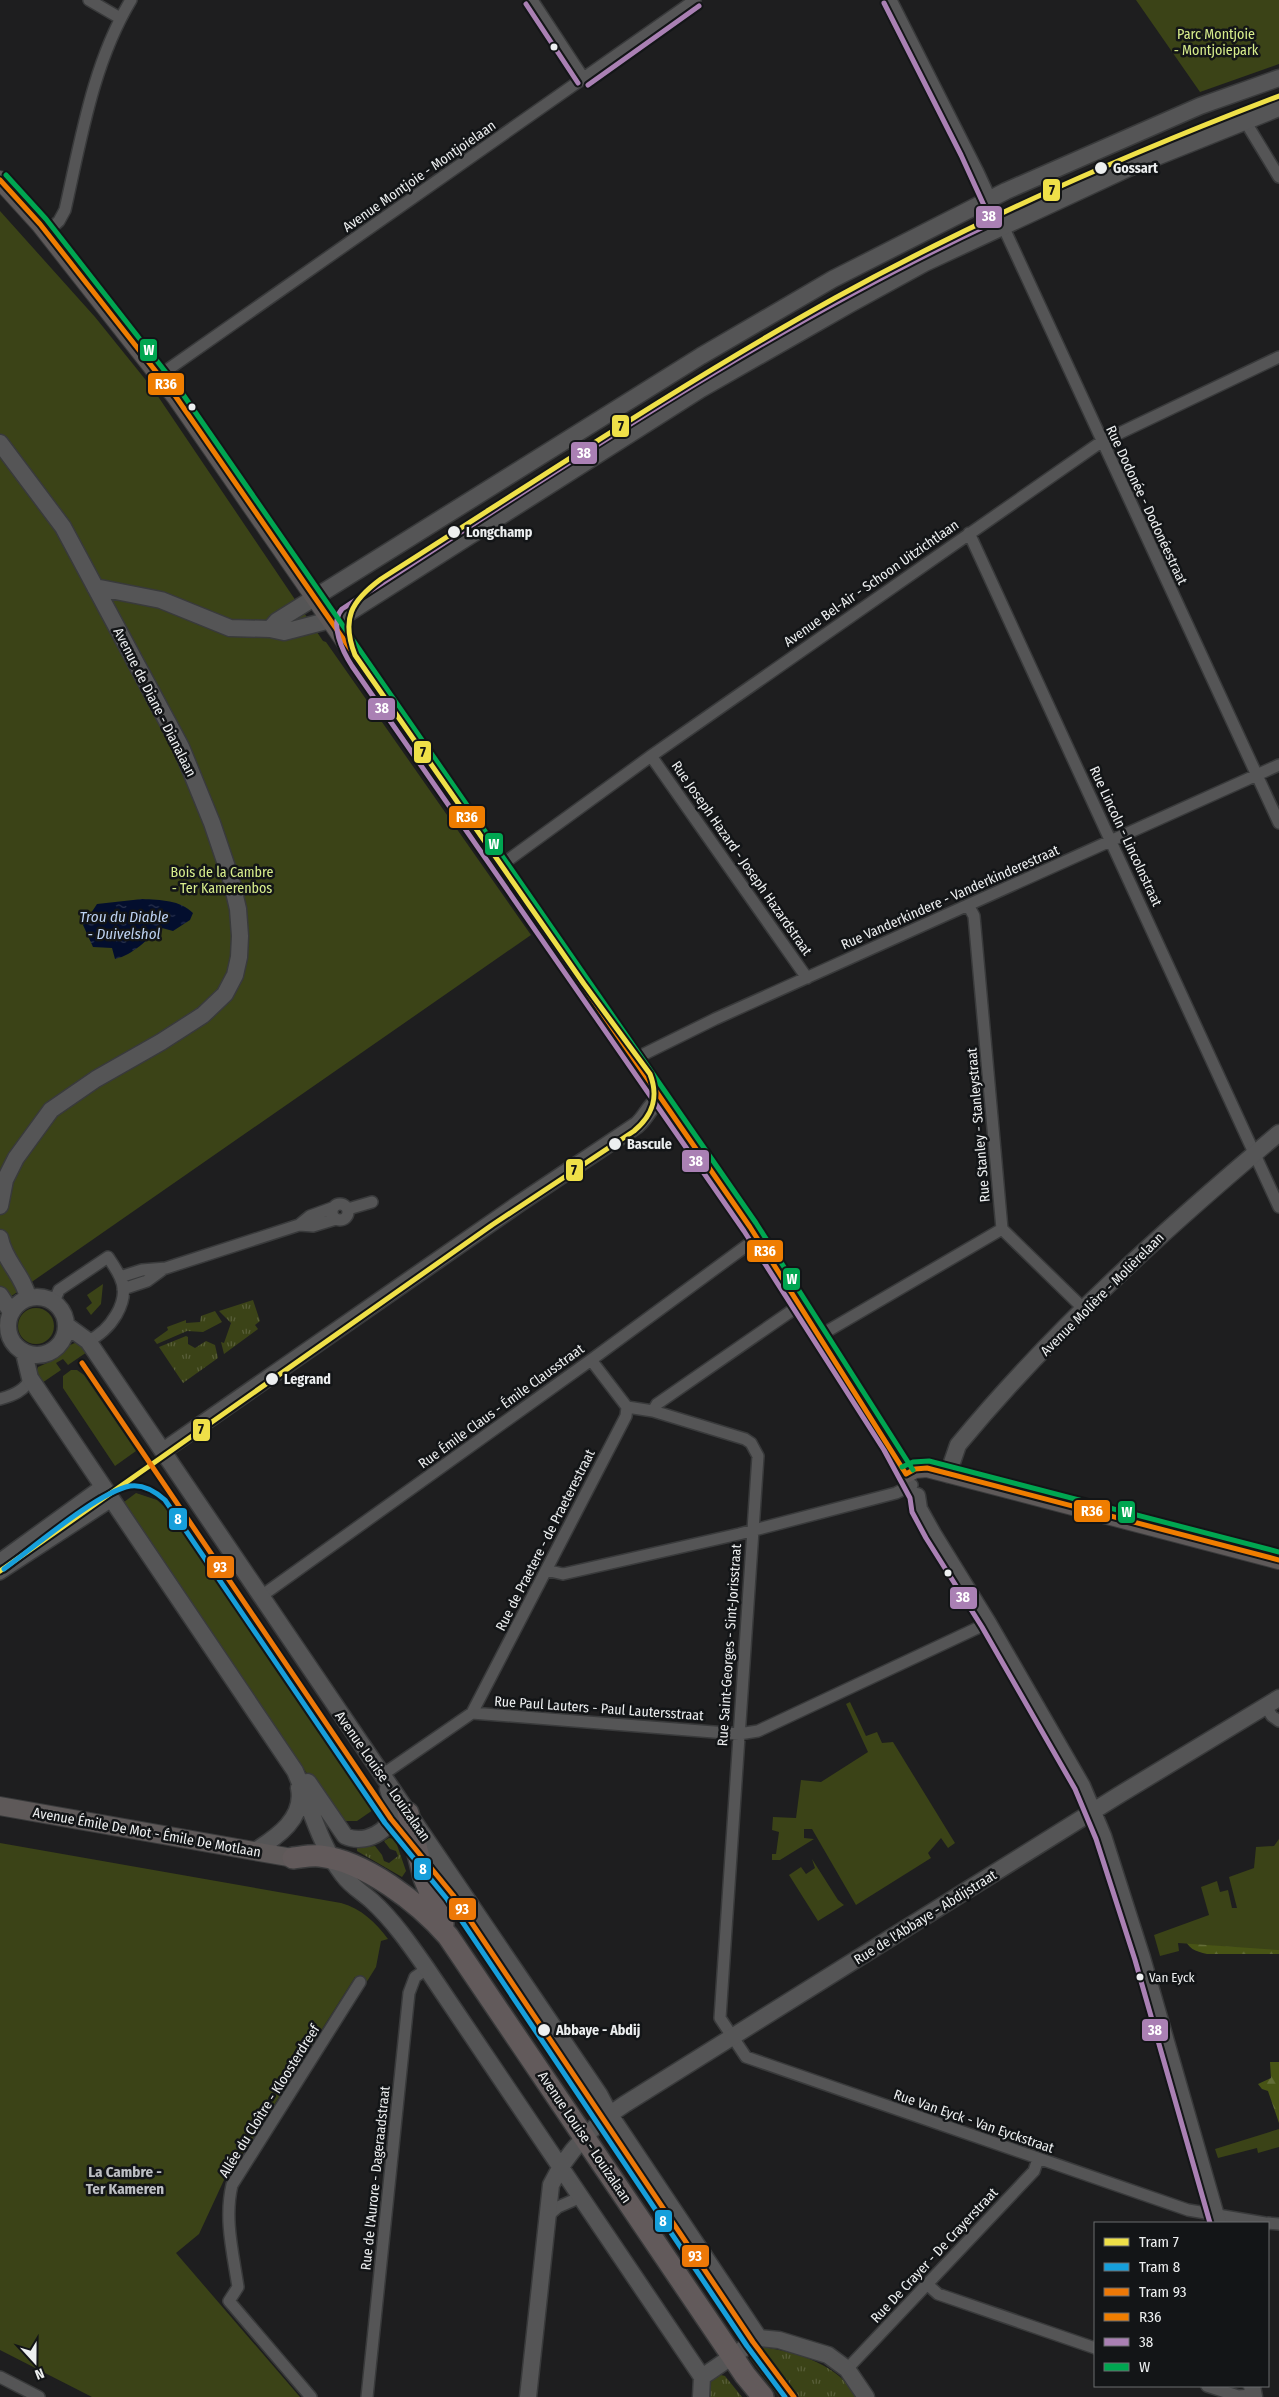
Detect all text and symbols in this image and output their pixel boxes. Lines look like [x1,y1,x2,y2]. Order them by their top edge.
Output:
park label: Parc Montjoie - Montjoiepark [1174,26,1259,59]
unlabelled marker [549,42,559,52]
street label: Avenue Montjoie - Montjoielaan [339,117,499,236]
marker: Gossart [1093,160,1109,176]
place label: Gossart [1113,160,1159,177]
line badge: 7 [1042,178,1061,202]
text: 7 [1049,182,1055,199]
line badge: 38 [975,205,1003,229]
text: 38 [981,208,997,225]
line badge: W [139,338,158,362]
text: W [144,342,155,359]
line badge: R36 [147,372,185,396]
text: R36 [155,376,177,393]
unlabelled marker [187,402,197,412]
line badge: 7 [611,414,630,438]
text: 7 [618,418,624,435]
street label: Rue Dodonée - Dodonéestraat [1102,423,1191,588]
line badge: 38 [570,441,598,465]
text: 38 [576,445,592,462]
street label: Avenue Bel-Air - Schoon Uitzichtlaan [781,516,962,650]
marker: Longchamp [446,524,462,540]
place label: Longchamp [466,524,533,541]
street label: Avenue de Diane - Dianalaan [110,625,200,780]
line badge: 38 [367,697,396,721]
text: 38 [374,700,390,717]
line badge: 7 [413,740,432,764]
text: 7 [420,744,426,761]
street label: Rue Joseph Hazard - Joseph Hazardstraat [668,758,816,959]
street label: Rue Lincoln - Lincolnstraat [1086,763,1166,909]
line badge: R36 [448,805,486,829]
text: R36 [456,809,478,826]
line badge: W [484,832,504,856]
text: W [489,836,500,853]
street label: Rue Vanderkindere - Vanderkinderestraat [839,841,1062,953]
park label: Bois de la Cambre - Ter Kamerenbos [171,864,273,897]
water label: Trou du Diable - Duivelshol [80,908,168,943]
street label: Rue Stanley - Stanleystraat [963,1047,994,1203]
marker: Bascule [607,1136,623,1152]
place label: Bascule [627,1136,672,1153]
line badge: 38 [681,1149,710,1173]
text: 38 [688,1153,704,1170]
line badge: 7 [565,1158,584,1182]
text: 7 [571,1162,577,1179]
street label: Avenue Molière - Molièrelaan [1037,1229,1168,1360]
line badge: R36 [746,1239,784,1263]
text: R36 [754,1243,776,1260]
line badge: W [782,1267,801,1291]
text: W [787,1271,798,1288]
street label: Rue Émile Claus - Émile Clausstraat [415,1340,588,1472]
marker: Legrand [264,1371,280,1387]
place label: Legrand [284,1371,331,1388]
line badge: 7 [192,1418,211,1442]
text: 7 [198,1421,204,1438]
street label: Rue de Praetere - de Praeterestraat [492,1446,599,1634]
line badge: R36 [1073,1499,1111,1523]
line badge: W [1117,1500,1136,1524]
text: R36 [1081,1503,1103,1520]
text: W [1122,1504,1133,1521]
line badge: 8 [168,1507,188,1531]
text: 8 [174,1511,182,1528]
street label: Rue Saint-Georges - Sint-Jorisstraat [714,1543,745,1747]
line badge: 93 [206,1555,235,1579]
text: 93 [213,1559,227,1576]
unlabelled marker [943,1568,953,1578]
line badge: 38 [949,1586,978,1610]
text: 38 [955,1589,971,1606]
street label: Rue Paul Lauters - Paul Lautersstraat [494,1693,705,1724]
street label: Avenue Louise - Louizalaan [331,1708,434,1845]
street label: Avenue Émile De Mot - Émile De Motlaan [32,1803,262,1861]
line badge: 8 [413,1857,432,1881]
text: 8 [419,1861,427,1878]
street label: Rue de l'Abbaye - Abdijstraat [851,1866,1000,1968]
line badge: 93 [448,1897,477,1921]
text: 93 [455,1901,469,1918]
place label: Van Eyck [1149,1970,1196,1985]
marker: Van Eyck [1135,1972,1145,1982]
line badge: 38 [1141,2018,1169,2042]
street label: Allée du Cloître - Kloosterdreef [215,2020,324,2181]
marker: Abbaye - Abdij [536,2022,552,2038]
place label: Abbaye - Abdij [555,2022,641,2039]
text: 38 [1147,2022,1163,2039]
street label: Avenue Louise - Louizalaan [534,2068,635,2206]
street label: Rue de l'Aurore - Dageraadstraat [357,2085,394,2271]
street label: Rue Van Eyck - Van Eyckstraat [892,2086,1057,2157]
district label: La Cambre - Ter Kameren [86,2163,164,2198]
street label: Rue De Crayer - De Crayerstraat [867,2184,1002,2326]
line badge: 8 [654,2209,673,2233]
text: 8 [659,2213,667,2230]
legend [1094,2222,1269,2387]
text: Tram 7 [1139,2233,1179,2251]
line badge: 93 [681,2244,710,2268]
text: 93 [688,2248,702,2265]
text: Tram 8 [1139,2258,1180,2276]
text: Tram 93 [1139,2283,1187,2301]
text: R36 [1139,2308,1161,2326]
text: 38 [1139,2333,1153,2351]
north arrow [10,2337,60,2387]
text: W [1139,2358,1150,2376]
text: N [33,2364,46,2383]

